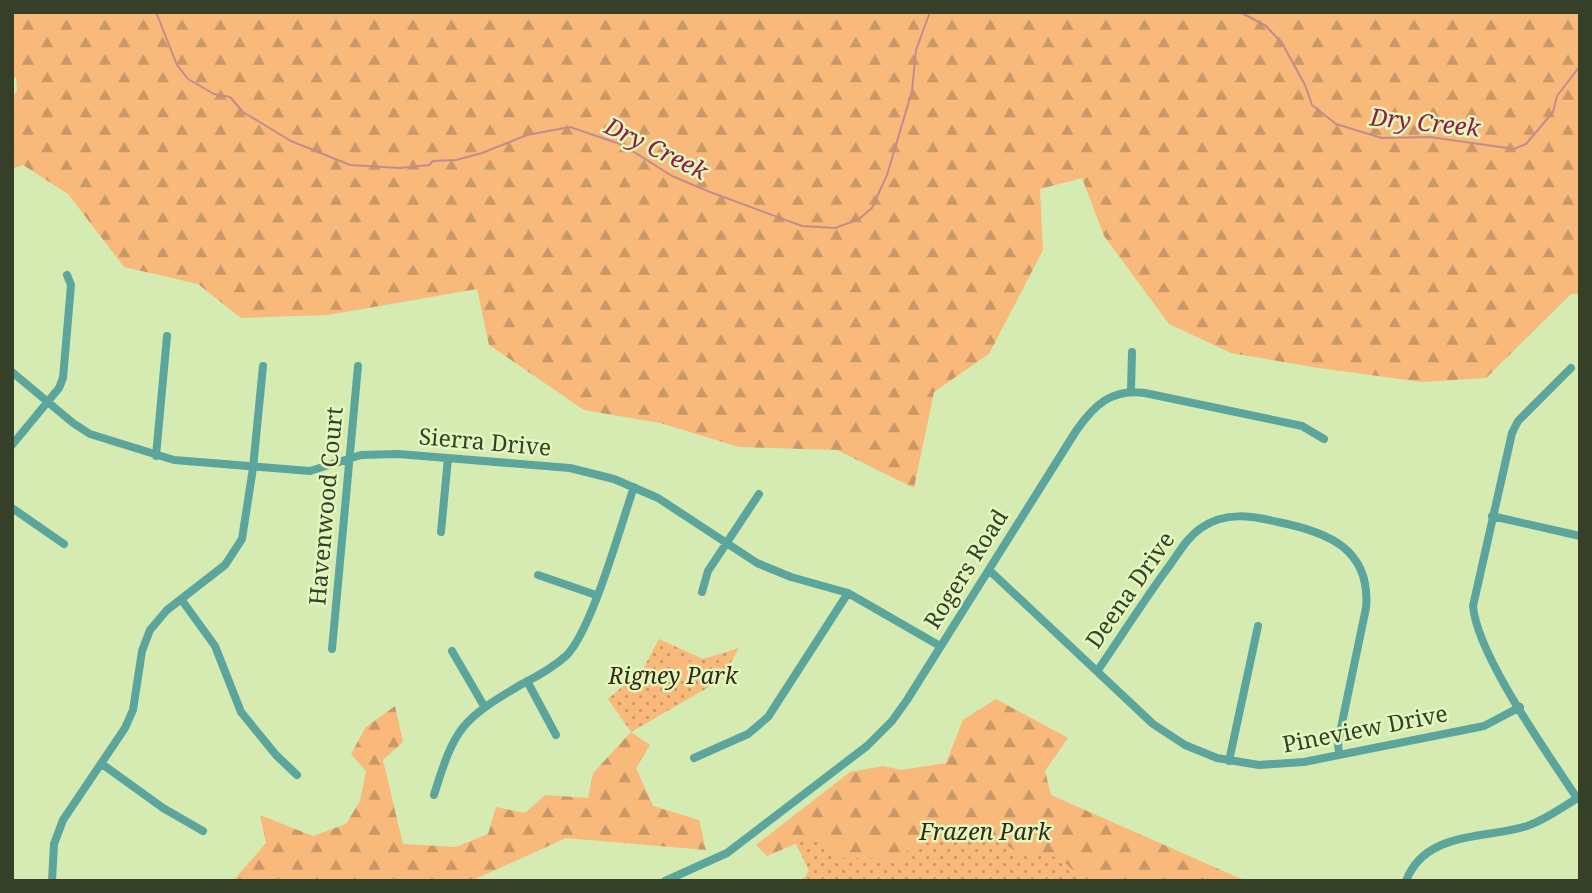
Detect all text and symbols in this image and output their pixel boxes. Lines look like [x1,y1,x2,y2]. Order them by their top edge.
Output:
water label: Dry Creek [1367,99,1483,144]
water label: Dry Creek [599,108,715,187]
street label: Havenwood Court [300,405,350,606]
street label: Sierra Drive [418,419,553,463]
street label: Rogers Road [916,502,1015,634]
street label: Deena Drive [1077,525,1181,654]
park label: Rigney Park [607,659,739,691]
street label: Pineview Drive [1279,696,1450,760]
park label: Frazen Park [918,815,1052,847]

